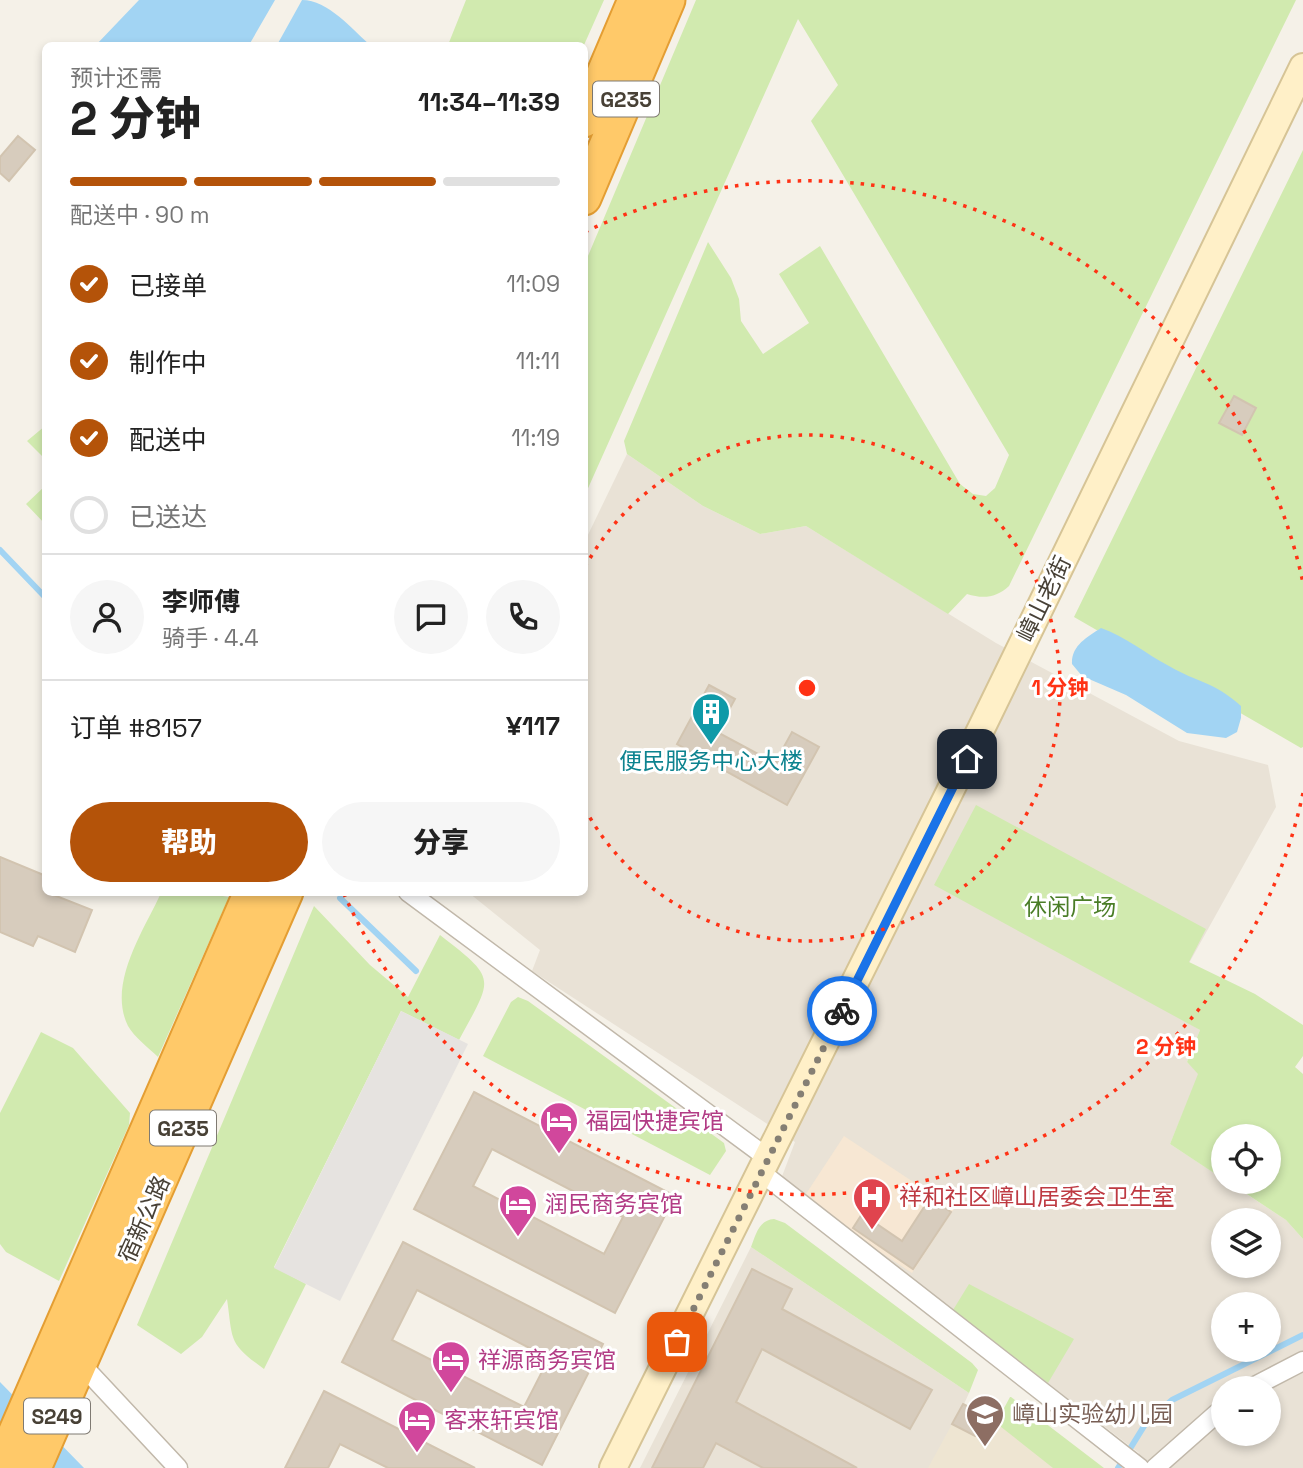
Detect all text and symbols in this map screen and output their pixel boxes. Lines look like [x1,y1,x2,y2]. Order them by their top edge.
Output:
text: 预计还需 [70,63,162,93]
road number: G235 [593,82,659,116]
text: 11:34–11:39 [418,85,560,119]
text: 2 分钟 [70,90,201,148]
text: 配送中 · 90 m [70,200,210,230]
icon: check [70,265,108,303]
text: 已接单 [129,269,207,303]
text: 11:09 [506,269,560,299]
icon: check [70,342,108,380]
text: 制作中 [129,346,207,380]
text: 11:11 [516,346,560,376]
icon: check [70,419,108,457]
text: 配送中 [129,423,207,457]
text: 11:19 [511,423,560,453]
text: 已送达 [129,500,207,534]
street label: 嶂山老街 [1010,551,1078,647]
button: person [70,580,144,654]
button: chat [394,580,468,654]
button: phone [486,580,560,654]
text: 李师傅 [162,585,240,619]
text: 骑手 · 4.4 [162,623,259,653]
text: 1 分钟 [1032,674,1088,701]
centre of rings [795,676,819,700]
building icon: 便民服务中心大楼 [690,691,732,746]
text: ¥117 [506,709,560,743]
text: 订单 #8157 [70,711,202,745]
pin [937,729,997,789]
icon: home [948,740,986,778]
place label: 便民服务中心大楼 [619,746,803,776]
button: 帮助 [70,802,308,882]
button: 分享 [322,802,560,882]
park label: 休闲广场 [1024,892,1116,922]
courier [807,976,877,1046]
icon: bike [823,992,861,1030]
text: 2 分钟 [1136,1033,1196,1060]
hotel icon: 福园快捷宾馆 [538,1100,580,1155]
place label: 福园快捷宾馆 [586,1106,724,1136]
road number: G235 [150,1110,216,1146]
map controls [1211,1124,1281,1446]
button: locate [1211,1124,1281,1194]
street label: 宿新公路 [112,1171,176,1267]
hospital icon: 祥和社区嶂山居委会卫生室 [851,1176,893,1231]
place label: 祥和社区嶂山居委会卫生室 [899,1182,1175,1212]
hotel icon: 润民商务宾馆 [497,1183,539,1238]
place label: 润民商务宾馆 [545,1189,683,1219]
button: layers [1211,1208,1281,1278]
button: + [1211,1292,1281,1362]
pin [647,1312,707,1372]
icon: bag [658,1323,696,1361]
hotel icon: 祥源商务宾馆 [430,1339,472,1394]
place label: 祥源商务宾馆 [478,1345,616,1375]
button: − [1211,1376,1281,1446]
school or university icon: 嶂山实验幼儿园 [964,1393,1006,1448]
road number: S249 [24,1398,90,1434]
hotel icon: 客来轩宾馆 [396,1399,438,1454]
place label: 嶂山实验幼儿园 [1012,1399,1173,1429]
place label: 客来轩宾馆 [444,1405,559,1435]

